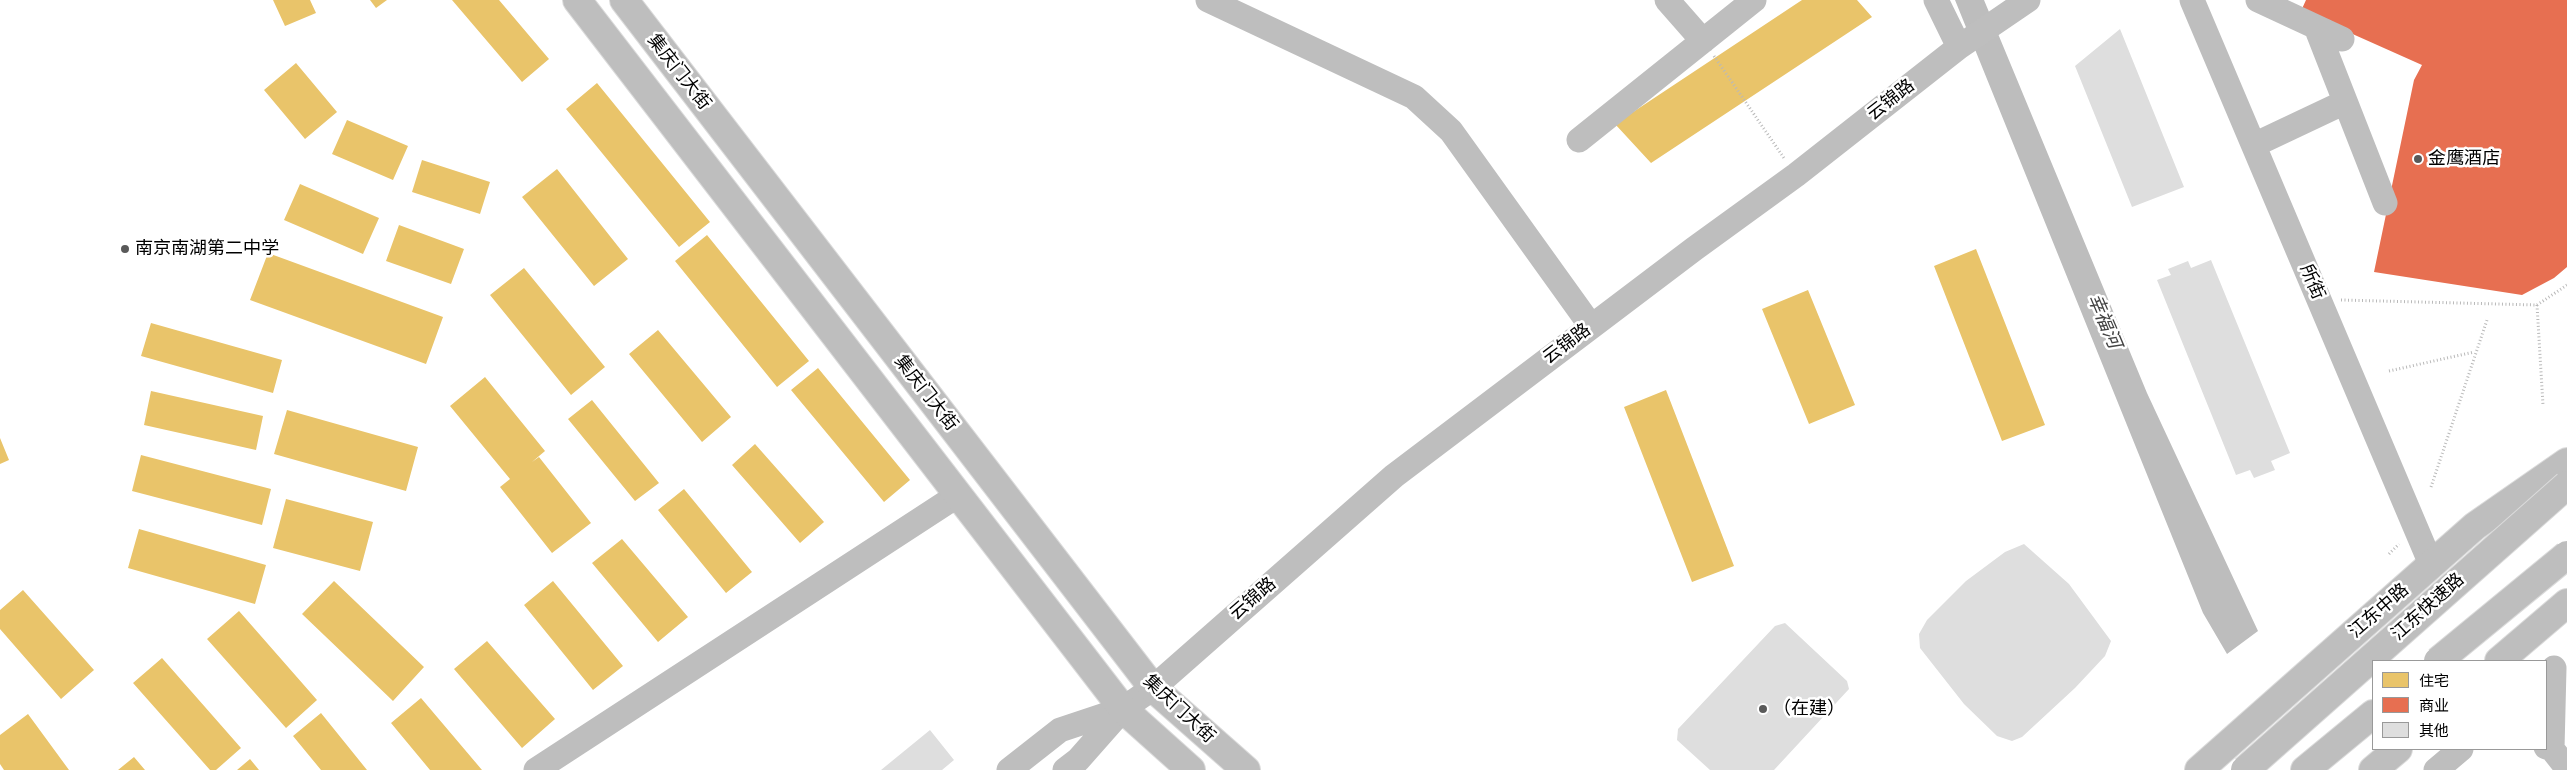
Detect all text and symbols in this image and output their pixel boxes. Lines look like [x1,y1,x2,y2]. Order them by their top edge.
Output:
street label: 集庆门大街 [643,30,715,114]
street label: 云锦路 [1863,75,1919,125]
place label: 金鹰酒店 [2428,148,2500,170]
marker: 金鹰酒店 [2412,153,2424,165]
place label: 南京南湖第二中学 [135,238,279,260]
marker: 南京南湖第二中学 [119,243,131,255]
street label: 所街 [2295,261,2329,303]
water label: 幸福河 [2082,290,2126,352]
street label: 云锦路 [1539,319,1595,369]
street label: 集庆门大街 [890,351,962,435]
street label: 江东快速路 [2387,569,2469,645]
street label: 云锦路 [1226,573,1280,625]
street label: 江东中路 [2345,579,2413,643]
legend [2372,660,2547,750]
street label: 集庆门大街 [1139,670,1219,748]
text: 住宅 [2419,671,2449,690]
text: 商业 [2419,696,2449,715]
place label: （在建） [1773,698,1845,720]
marker: （在建） [1757,703,1769,715]
text: 其他 [2419,721,2449,740]

